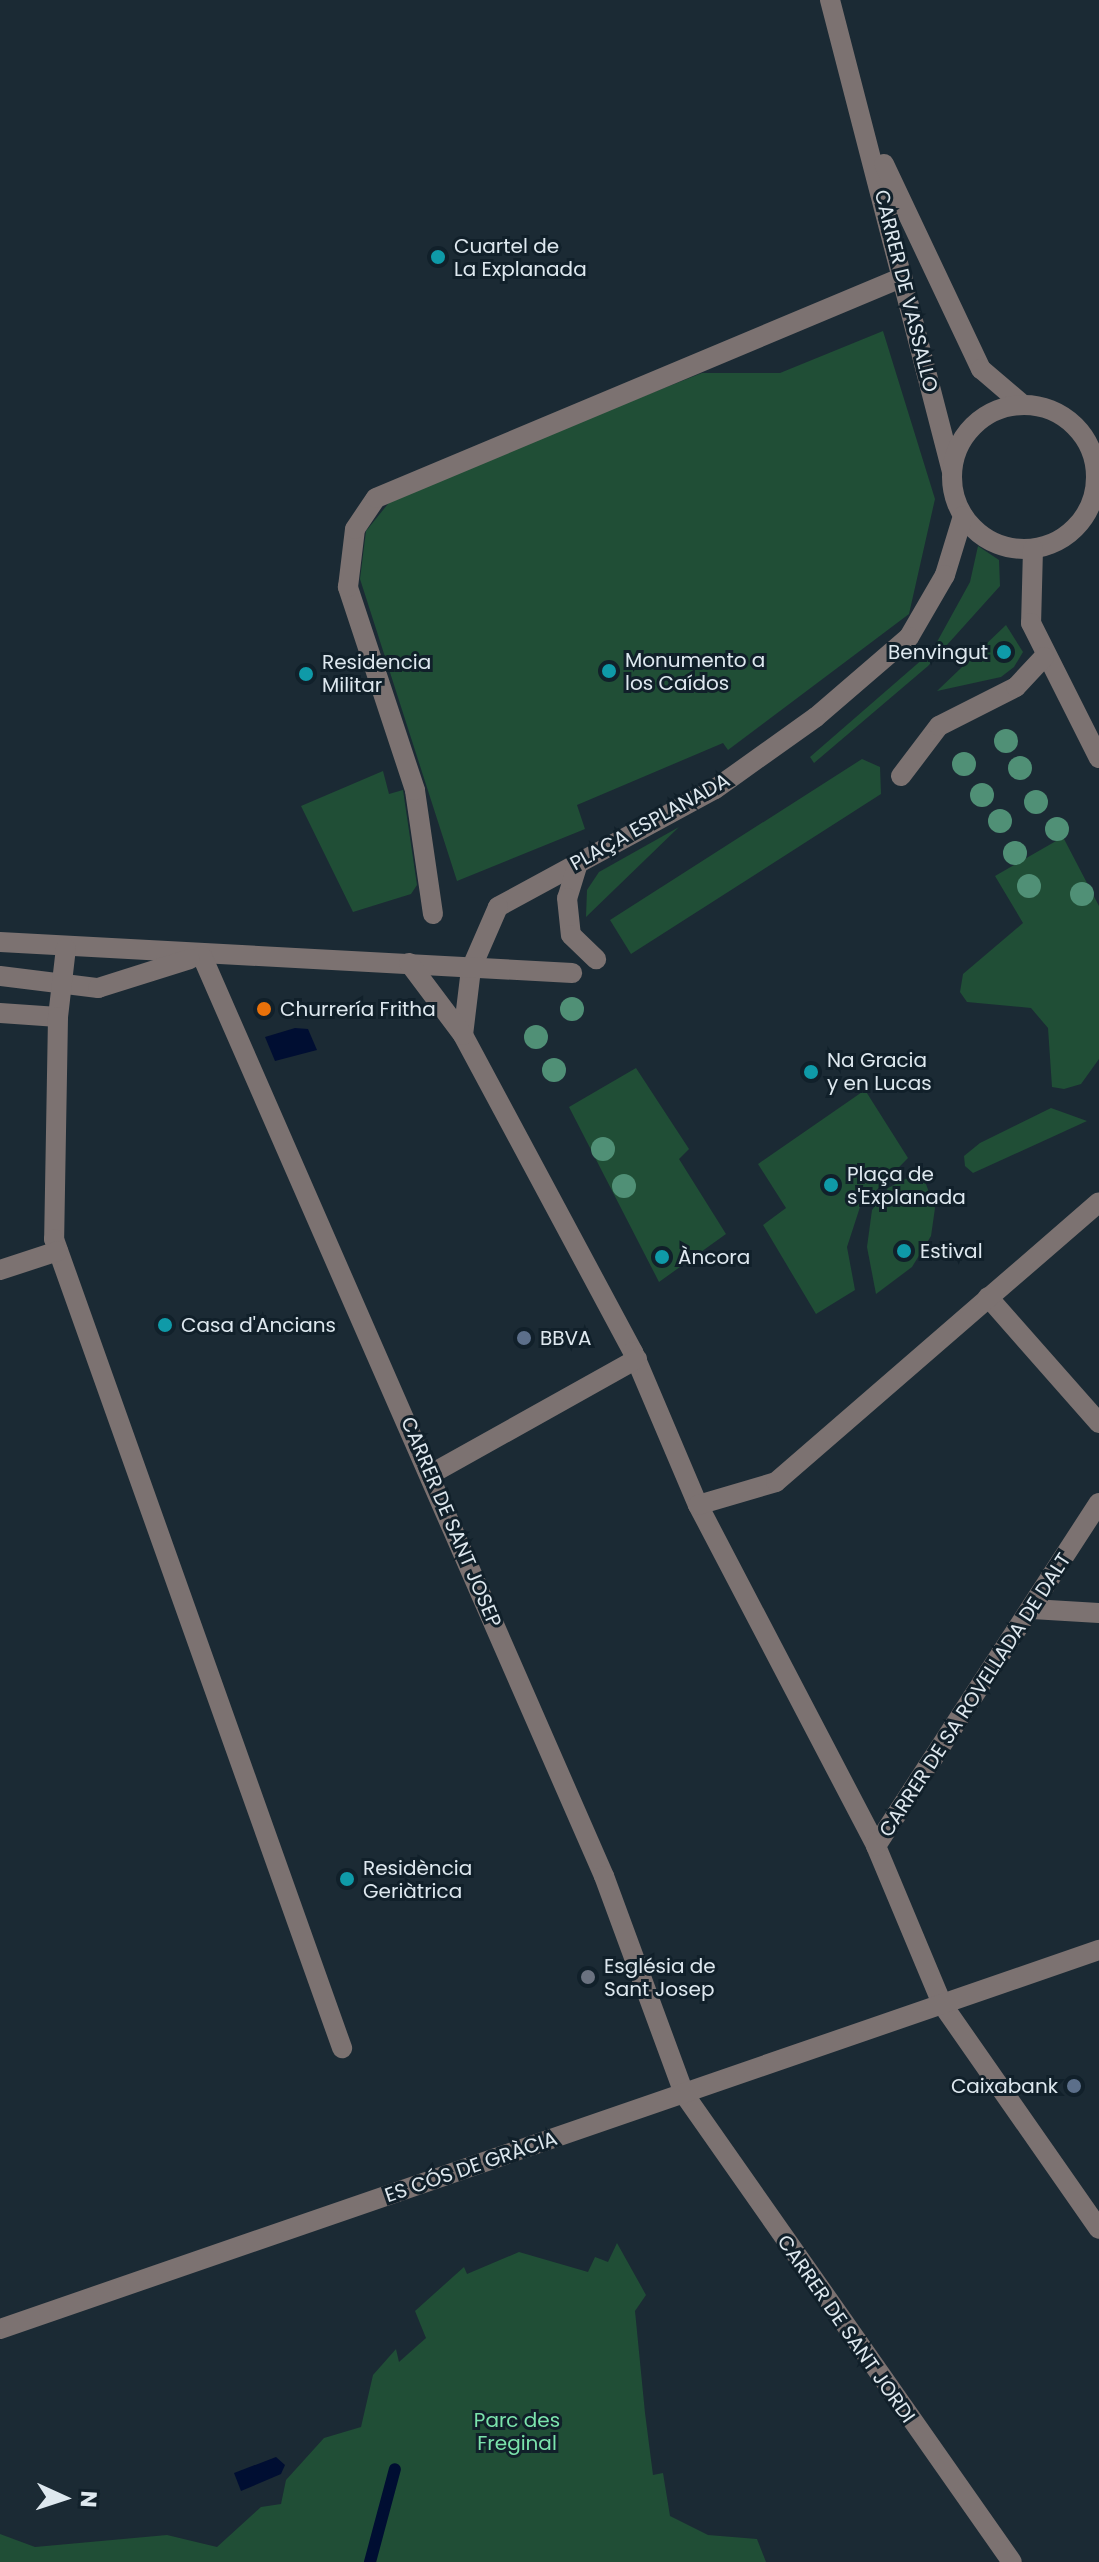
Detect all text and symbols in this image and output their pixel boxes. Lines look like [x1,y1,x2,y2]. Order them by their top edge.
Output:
street label: CARRER DE VASSALLO [869,187,943,395]
place label: Cuartel de La Explanada [454,234,587,281]
marker: Cuartel de La Explanada [429,248,447,266]
place label: Benvingut [888,640,988,664]
marker: Benvingut [995,643,1013,661]
place label: Monumento a los Caídos [625,648,765,695]
place label: Residencia Militar [322,650,431,697]
marker: Monumento a los Caídos [600,662,618,680]
marker: Residencia Militar [297,665,315,683]
street label: PLAÇA ESPLANADA [566,768,734,876]
place label: Churrería Fritha [280,997,436,1021]
marker: Churrería Fritha [255,1000,273,1018]
place label: Na Gracia y en Lucas [827,1048,932,1095]
marker: Na Gracia y en Lucas [802,1063,820,1081]
place label: Plaça de s'Explanada [847,1162,966,1209]
marker: Plaça de s'Explanada [822,1176,840,1194]
place label: Estival [920,1239,983,1263]
marker: Estival [895,1242,913,1260]
place label: Àncora [678,1245,750,1269]
marker: Àncora [653,1248,671,1266]
place label: Casa d'Ancians [181,1313,336,1337]
marker: Casa d'Ancians [156,1316,174,1334]
place label: BBVA [540,1326,592,1350]
marker: BBVA [515,1329,533,1347]
street label: CARRER DE SANT JOSEP [396,1413,506,1631]
street label: CARRER DE SA ROVELLADA DE DALT [874,1549,1076,1841]
place label: Residència Geriàtrica [363,1856,472,1903]
marker: Residència Geriàtrica [338,1870,356,1888]
place label: Església de Sant Josep [604,1954,716,2001]
marker: Església de Sant Josep [579,1968,597,1986]
place label: Caixabank [951,2074,1058,2098]
marker: Caixabank [1065,2077,1083,2095]
street label: ES CÓS DE GRÀCIA [382,2126,560,2208]
street label: CARRER DE SANT JORDI [772,2230,920,2428]
park label: Parc des Freginal [474,2408,560,2455]
north arrow [24,2458,104,2538]
text: N [73,2490,104,2508]

